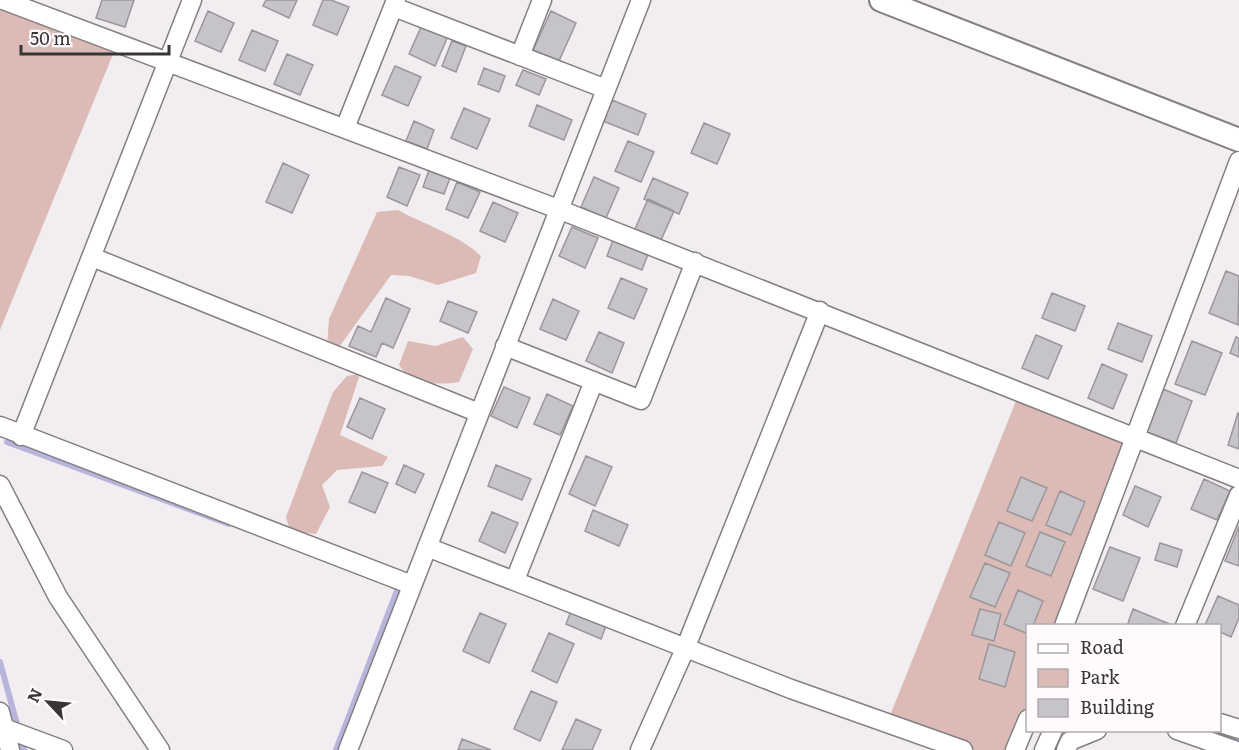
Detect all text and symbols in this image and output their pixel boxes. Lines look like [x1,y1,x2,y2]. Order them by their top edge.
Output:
scale bar [21,18,170,56]
text: 50 m [30,24,71,51]
legend [1026,624,1221,732]
text: Road [1080,633,1124,660]
text: Park [1080,663,1121,690]
north arrow [18,672,78,732]
text: N [20,684,47,706]
text: Building [1080,693,1155,720]

